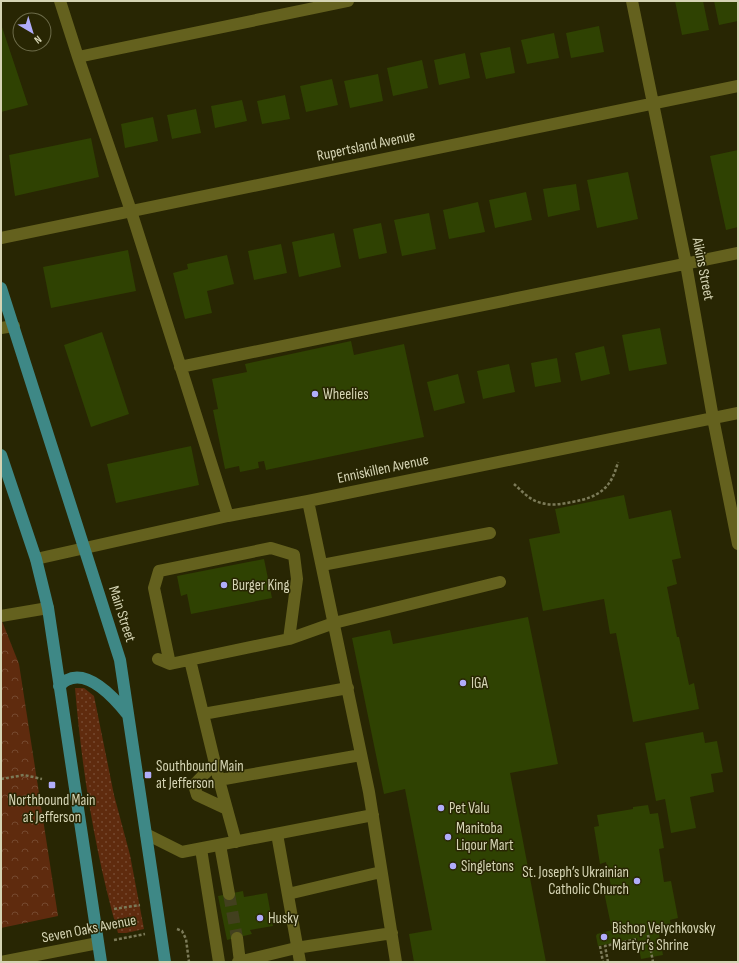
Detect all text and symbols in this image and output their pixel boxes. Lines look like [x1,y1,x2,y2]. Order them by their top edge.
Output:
north arrow [12,12,52,52]
text: N [31,33,44,46]
street label: Rupertsland Avenue [315,126,417,166]
street label: Aikins Street [687,235,718,302]
place label: Wheelies [323,385,369,404]
marker: Wheelies [310,389,320,399]
street label: Enniskillen Avenue [336,450,430,488]
place label: Burger King [232,576,290,595]
marker: Burger King [219,580,229,590]
street label: Main Street [104,584,140,645]
place label: IGA [471,674,489,693]
marker: IGA [458,678,468,688]
place label: Southbound Main at Jefferson [156,757,244,793]
marker: Southbound Main at Jefferson [143,770,153,780]
marker: Northbound Main at Jefferson [47,780,57,790]
place label: Northbound Main at Jefferson [8,791,96,827]
place label: Pet Valu [449,799,489,818]
marker: Pet Valu [436,803,446,813]
place label: Manitoba Liqour Mart [456,819,514,855]
marker: Manitoba Liqour Mart [443,832,453,842]
place label: Singletons [461,857,514,876]
marker: Singletons [448,861,458,871]
place label: St. Joseph’s Ukrainian Catholic Church [522,863,629,899]
marker: St. Joseph’s Ukrainian Catholic Church [632,876,642,886]
place label: Husky [268,909,299,928]
street label: Seven Oaks Avenue [40,911,138,947]
marker: Husky [255,913,265,923]
place label: Bishop Velychkovsky Martyr’s Shrine [612,919,716,955]
marker: Bishop Velychkovsky Martyr’s Shrine [599,932,609,942]

